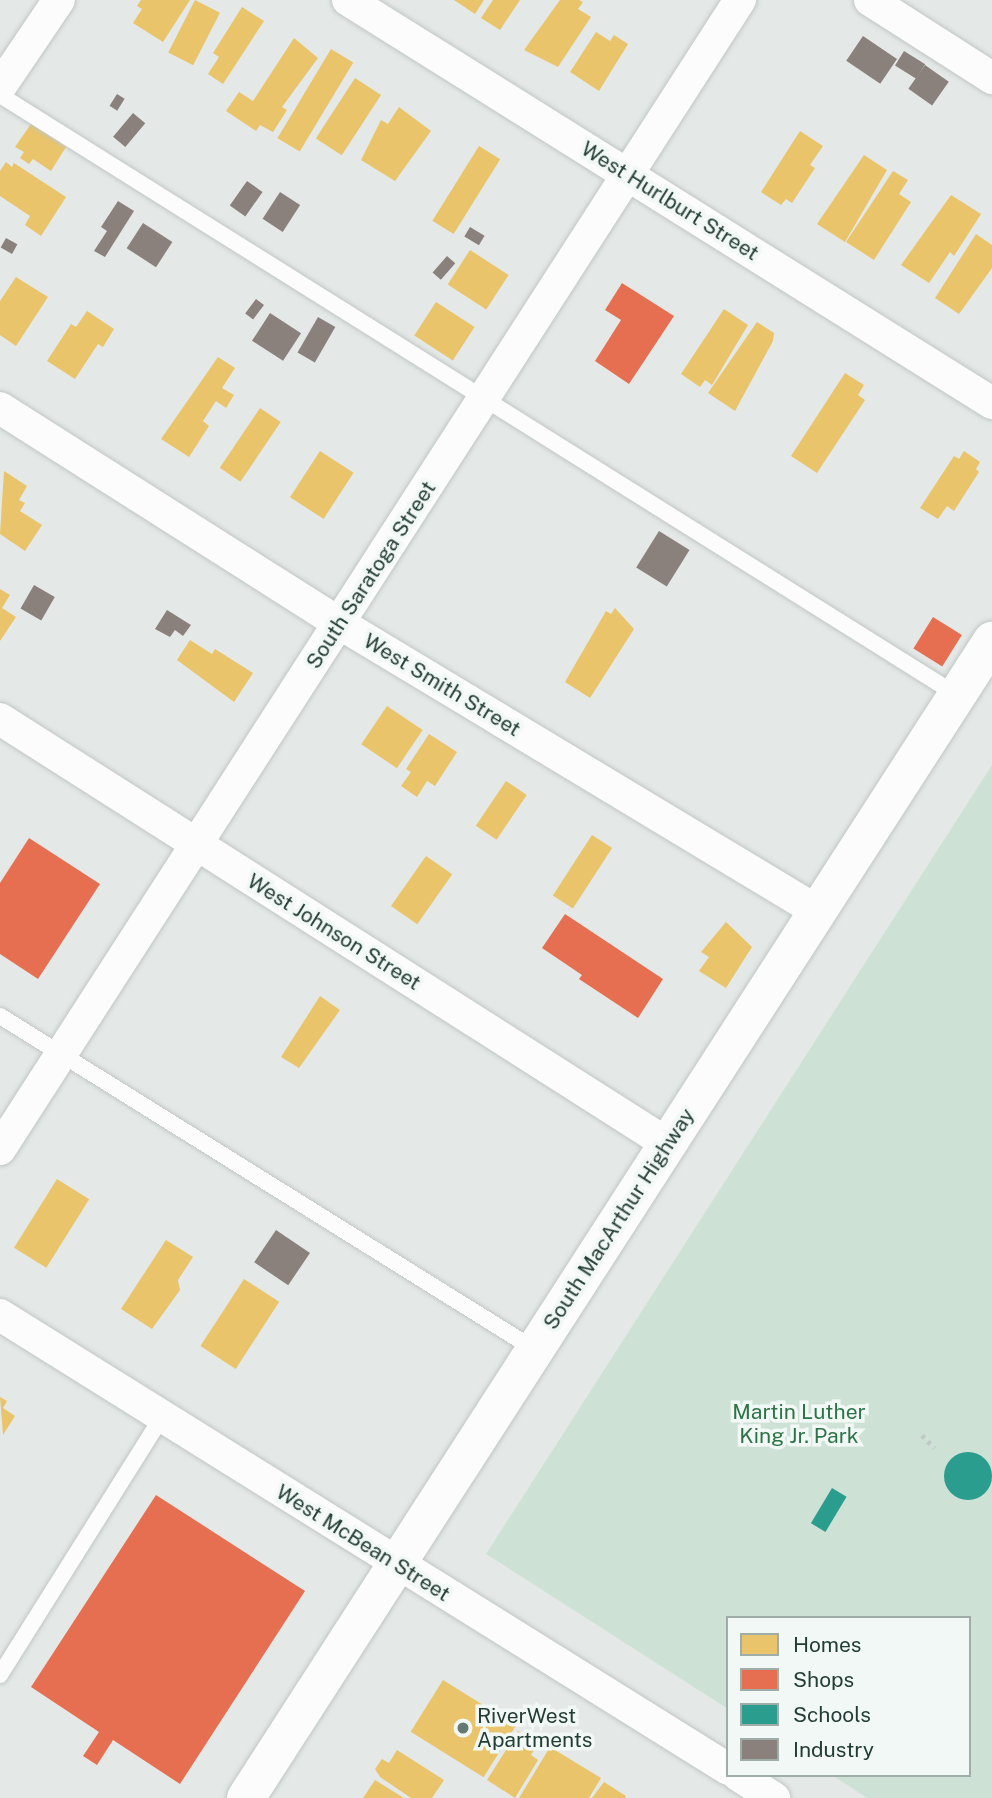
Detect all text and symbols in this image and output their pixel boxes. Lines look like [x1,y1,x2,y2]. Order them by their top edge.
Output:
street label: West Hurlburt Street [576,136,764,266]
street label: South Saratoga Street [301,476,441,674]
street label: West Smith Street [359,628,525,742]
street label: West Johnson Street [243,868,425,996]
street label: South MacArthur Highway [538,1104,700,1334]
park label: Martin Luther King Jr. Park [732,1399,866,1449]
street label: West McBean Street [271,1479,455,1607]
legend [726,1616,971,1777]
text: Homes [793,1632,861,1657]
text: Shops [793,1667,854,1692]
text: Schools [793,1702,871,1727]
place label: RiverWest Apartments [477,1703,592,1753]
marker: RiverWest Apartments [455,1720,471,1736]
text: Industry [793,1737,874,1762]

